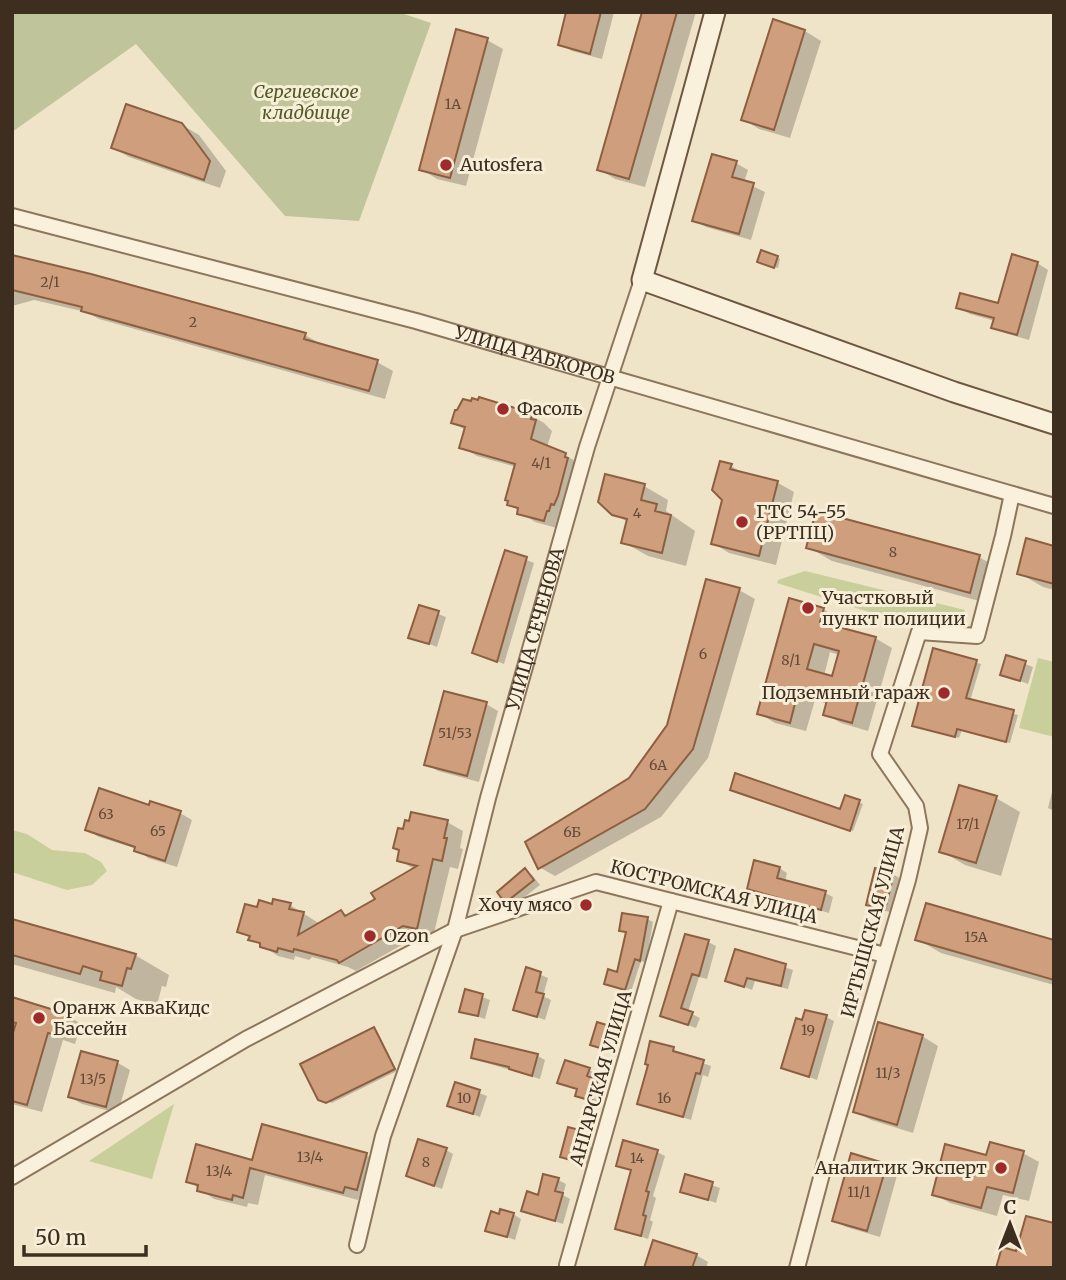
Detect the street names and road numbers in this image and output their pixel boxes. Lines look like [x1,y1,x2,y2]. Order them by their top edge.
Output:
street label: УЛИЦА РАБКОРОВ [451,321,618,389]
street label: УЛИЦА СЕЧЕНОВА [501,544,569,714]
street label: ИРТЫШСКАЯ УЛИЦА [836,823,909,1020]
street label: КОСТРОМСКАЯ УЛИЦА [608,855,820,928]
street label: АНГАРСКАЯ УЛИЦА [564,987,637,1169]

